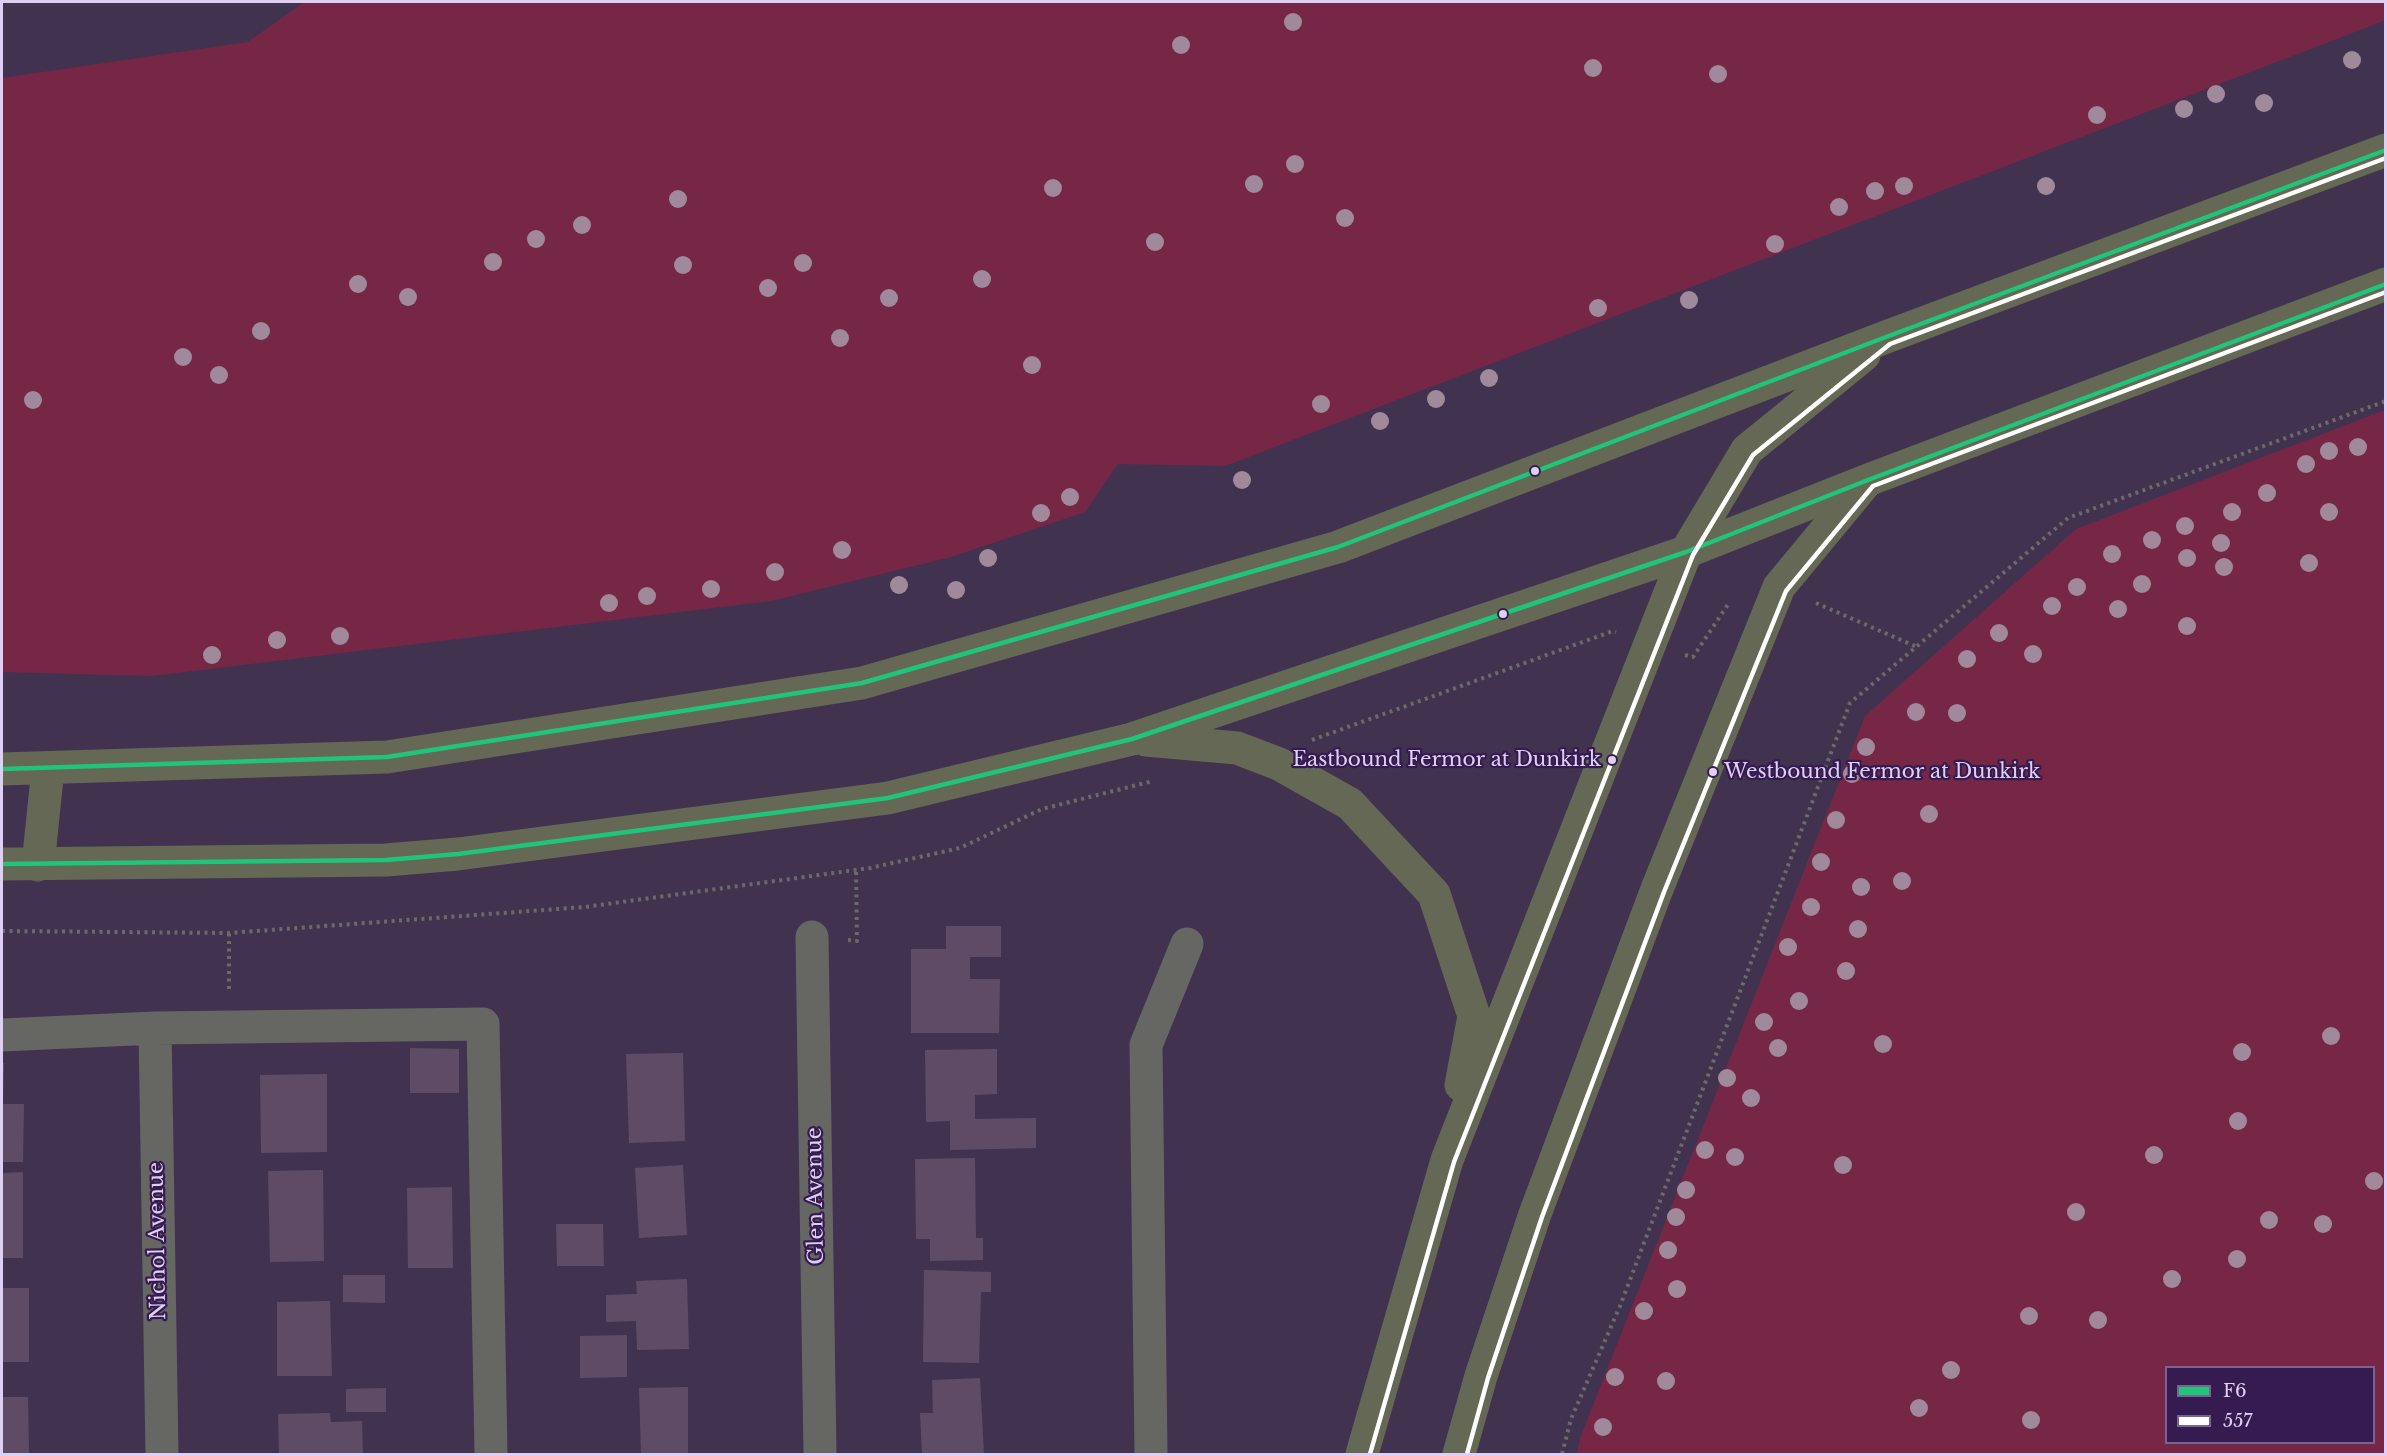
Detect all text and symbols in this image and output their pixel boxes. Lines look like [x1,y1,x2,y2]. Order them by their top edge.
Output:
unlabelled marker [1529,465,1541,477]
unlabelled marker [1497,608,1509,620]
place label: Eastbound Fermor at Dunkirk [1293,748,1601,772]
marker: Eastbound Fermor at Dunkirk [1606,754,1618,766]
place label: Westbound Fermor at Dunkirk [1724,760,2040,784]
marker: Westbound Fermor at Dunkirk [1707,766,1719,778]
street label: Glen Avenue [802,1127,830,1265]
street label: Nichol Avenue [144,1162,172,1320]
legend [2165,1366,2375,1444]
text: F6 [2223,1380,2247,1402]
text: 557 [2223,1410,2252,1432]

